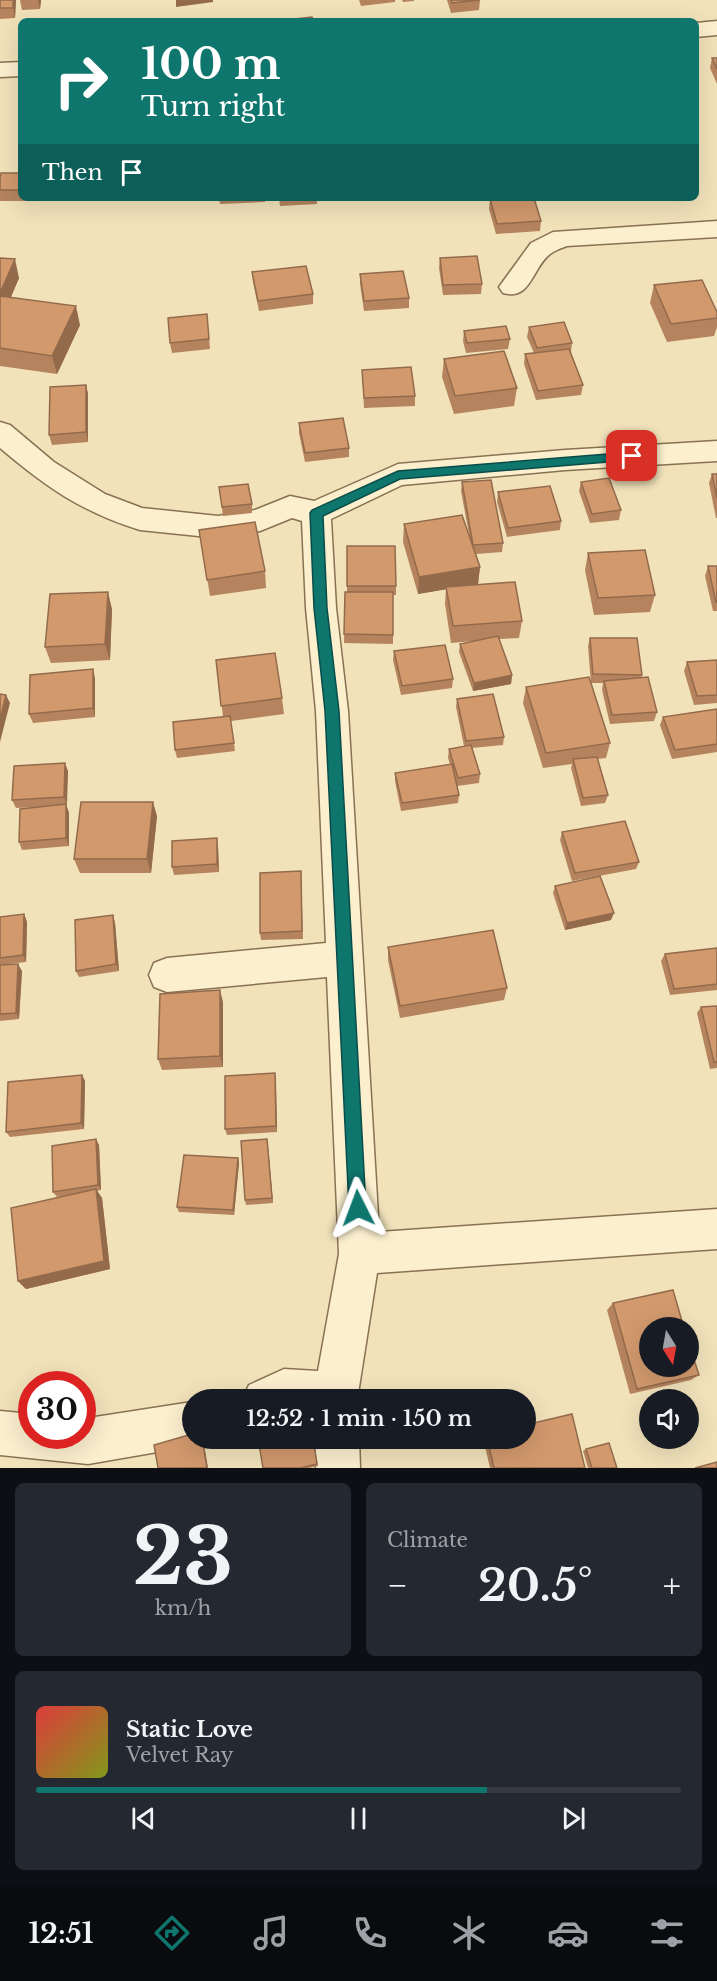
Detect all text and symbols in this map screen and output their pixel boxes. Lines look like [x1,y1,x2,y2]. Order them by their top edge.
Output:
text: 100 m [141,38,280,90]
icon: right [42,42,120,120]
text: Turn right [141,90,285,123]
icon: arrive [115,156,148,189]
text: Then [42,159,103,186]
pin [606,430,657,481]
icon: arrive [615,439,648,472]
position arrow [326,1176,390,1240]
north arrow [639,1317,699,1377]
map controls [639,1317,699,1449]
speed limit sign: 30 [18,1371,96,1449]
button: sound [639,1389,699,1449]
text: 12:52 · 1 min · 150 m [246,1405,472,1432]
text: 23 [133,1508,233,1605]
text: Climate [387,1528,468,1552]
text: 20.5° [478,1557,593,1613]
text: − [387,1565,408,1606]
text: + [663,1565,681,1606]
text: km/h [155,1596,211,1620]
text: Static Love [126,1716,253,1743]
text: Velvet Ray [126,1743,234,1767]
icon: previous [127,1802,160,1835]
icon: pause [342,1802,375,1835]
icon: next [557,1802,590,1835]
icon: directions [151,1912,193,1954]
icon: music [250,1912,292,1954]
icon: phone [349,1912,391,1954]
icon: climate [448,1912,490,1954]
icon: car [547,1912,589,1954]
icon: filters [646,1912,688,1954]
text: 12:51 [29,1917,93,1950]

